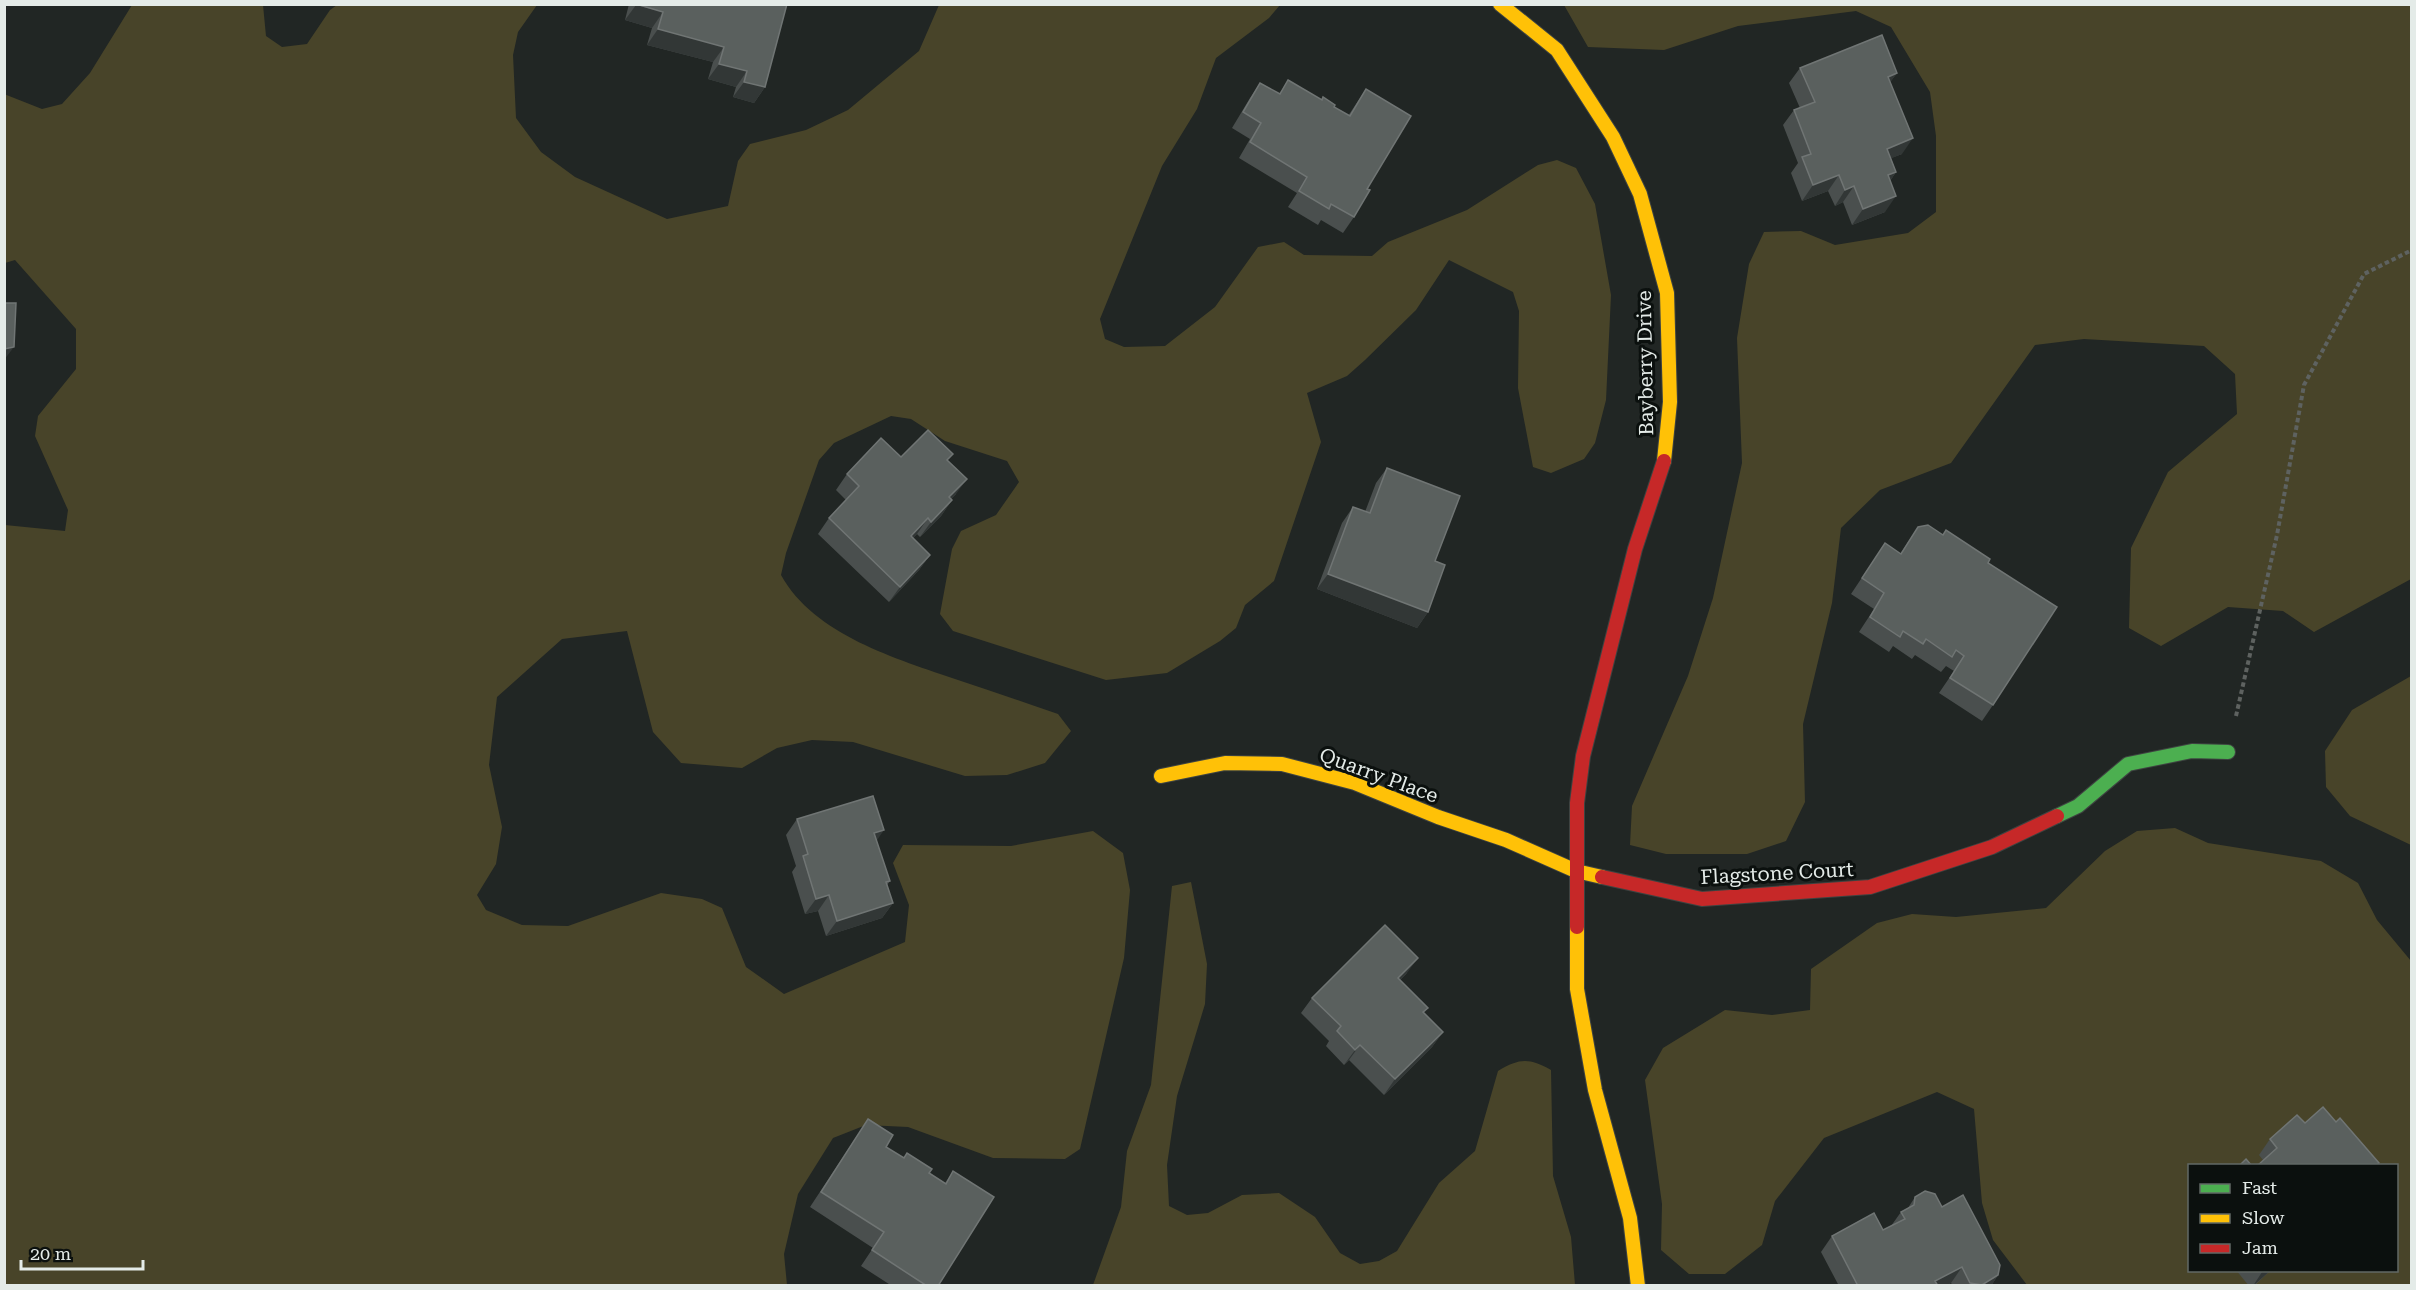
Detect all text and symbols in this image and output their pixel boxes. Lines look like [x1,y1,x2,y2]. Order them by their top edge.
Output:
street label: Bayberry Drive [1632,290,1658,436]
street label: Quarry Place [1316,742,1442,808]
street label: Flagstone Court [1700,857,1855,889]
legend [2188,1164,2398,1272]
text: Fast [2242,1177,2277,1198]
text: Slow [2242,1207,2284,1228]
scale bar [21,1233,142,1271]
text: Jam [2242,1237,2278,1258]
text: 20 m [30,1243,71,1264]

